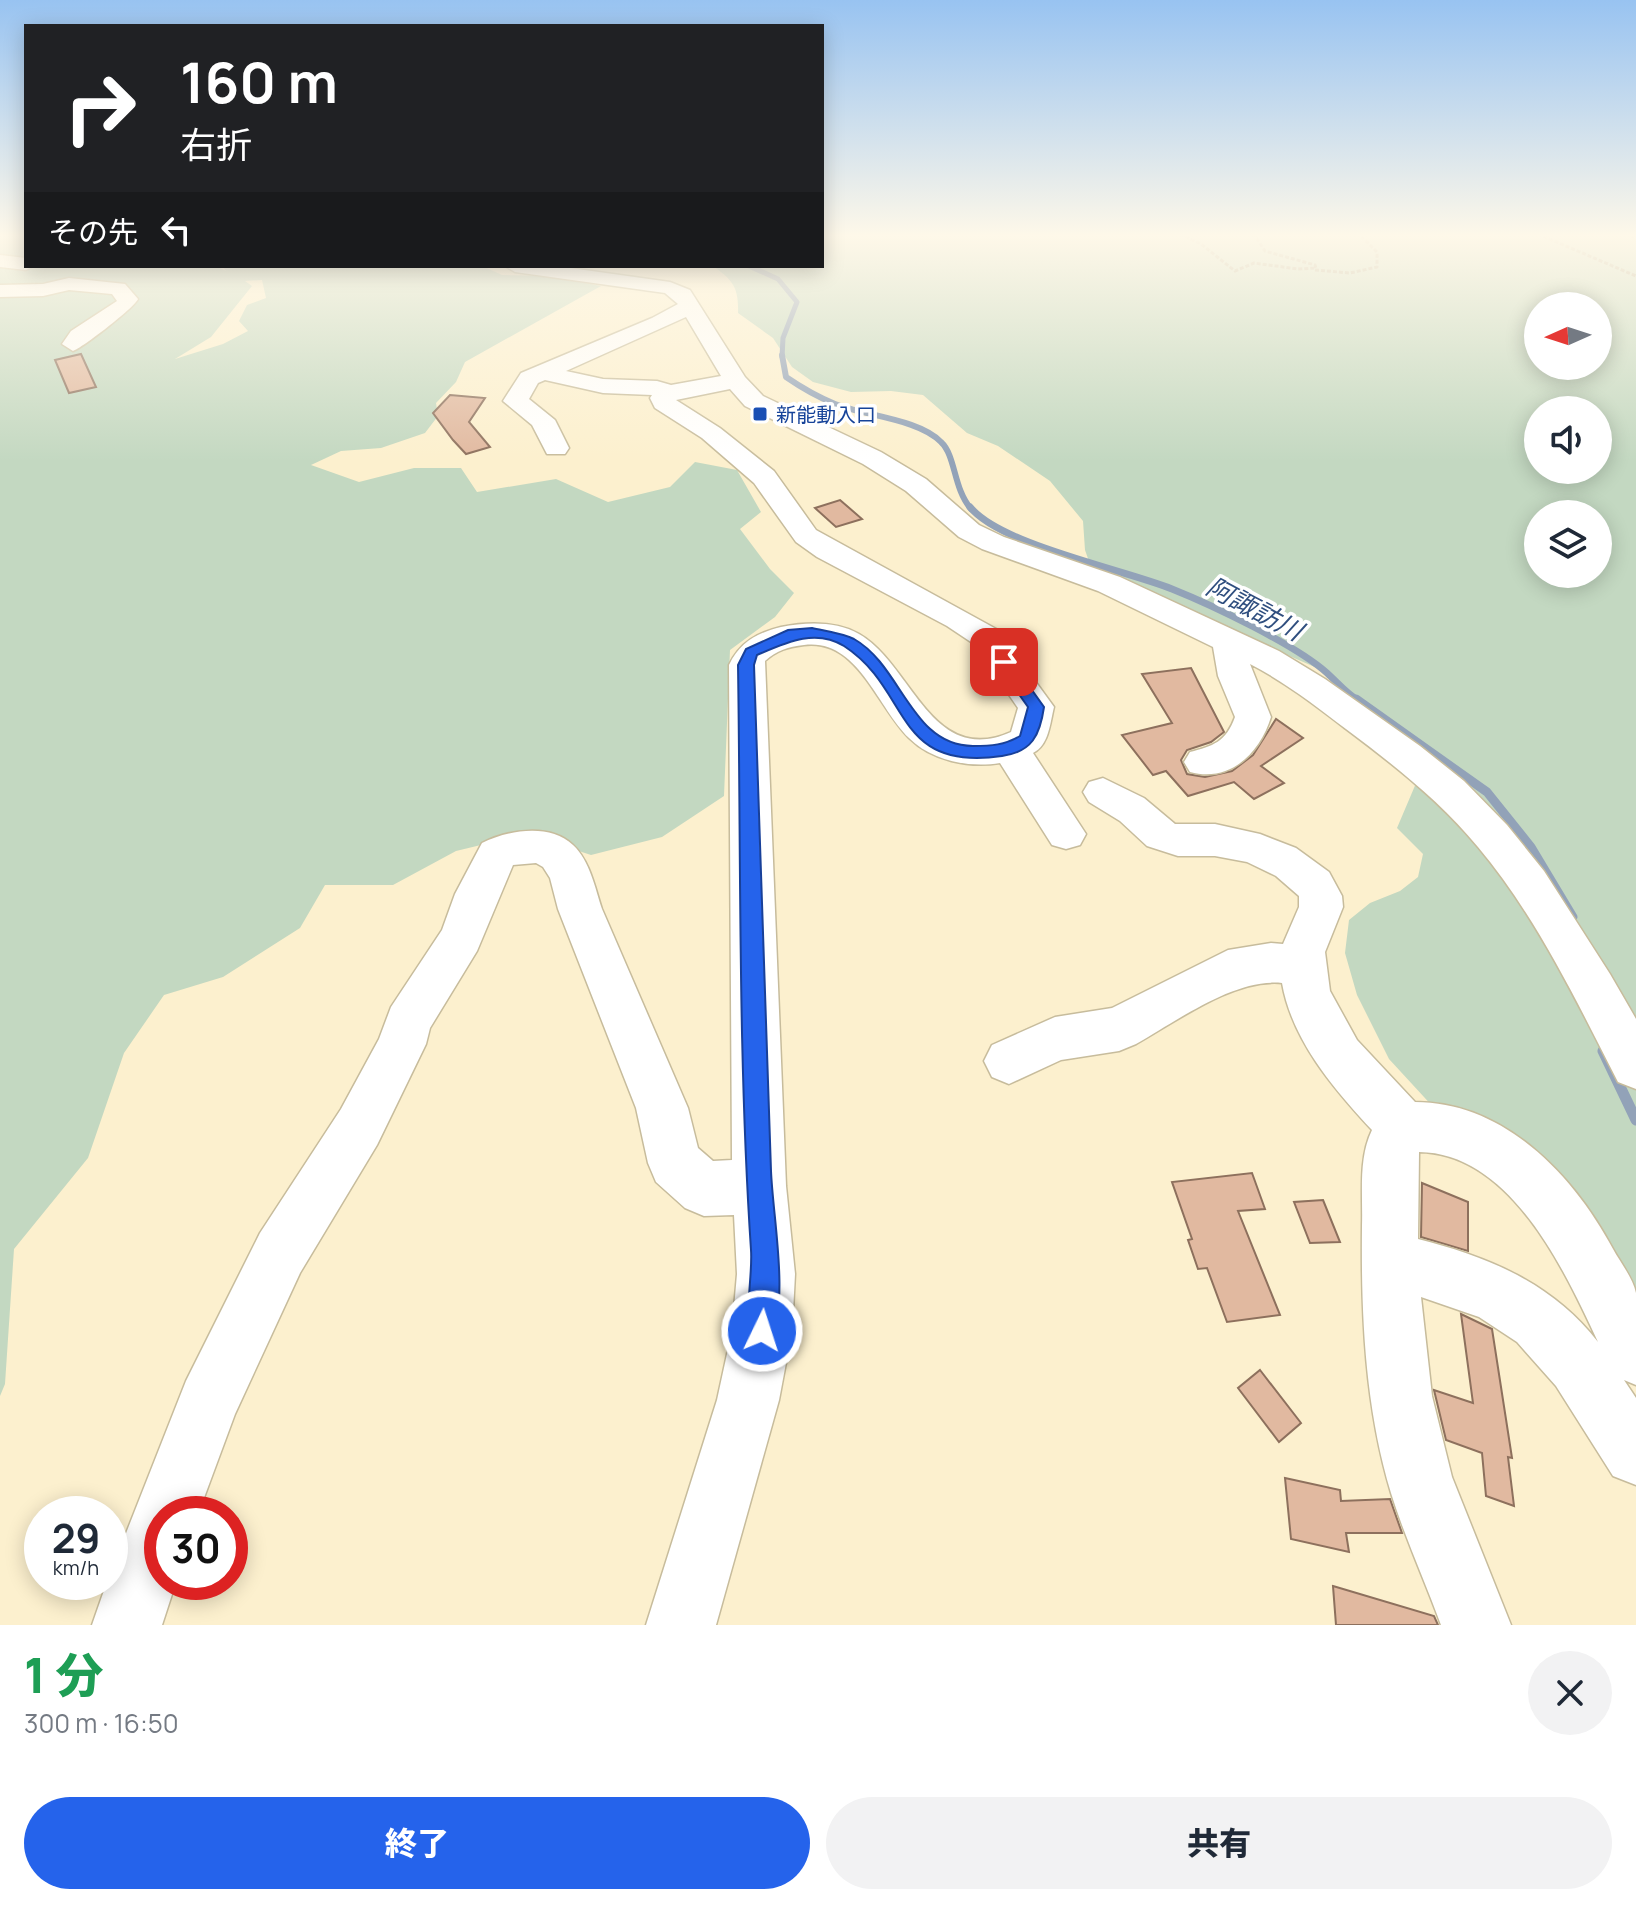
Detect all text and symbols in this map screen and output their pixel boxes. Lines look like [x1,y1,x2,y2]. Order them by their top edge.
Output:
text: 160 m [180,43,338,120]
icon: right [48,56,152,160]
text: 右折 [180,120,252,169]
icon: left [154,208,198,252]
text: その先 [48,211,138,252]
north arrow [1524,292,1612,380]
map controls [1524,292,1612,588]
button: sound [1524,396,1612,484]
place label: 新能動入口 [776,401,876,428]
marker: 新能動入口 [751,405,769,423]
button: layers [1524,500,1612,588]
water label: 阿諏訪川 [1201,568,1312,650]
pin [970,628,1038,696]
icon: arrive [982,640,1026,684]
position arrow [720,1289,804,1373]
speed limit sign: 30 [144,1496,248,1600]
text: 29 [52,1510,100,1565]
text: km/h [53,1554,99,1581]
text: 1 分 [24,1642,103,1707]
button: close [1528,1651,1612,1735]
text: 300 m · 16:50 [24,1705,179,1741]
button: 終了 [24,1797,810,1889]
button: 共有 [826,1797,1612,1889]

